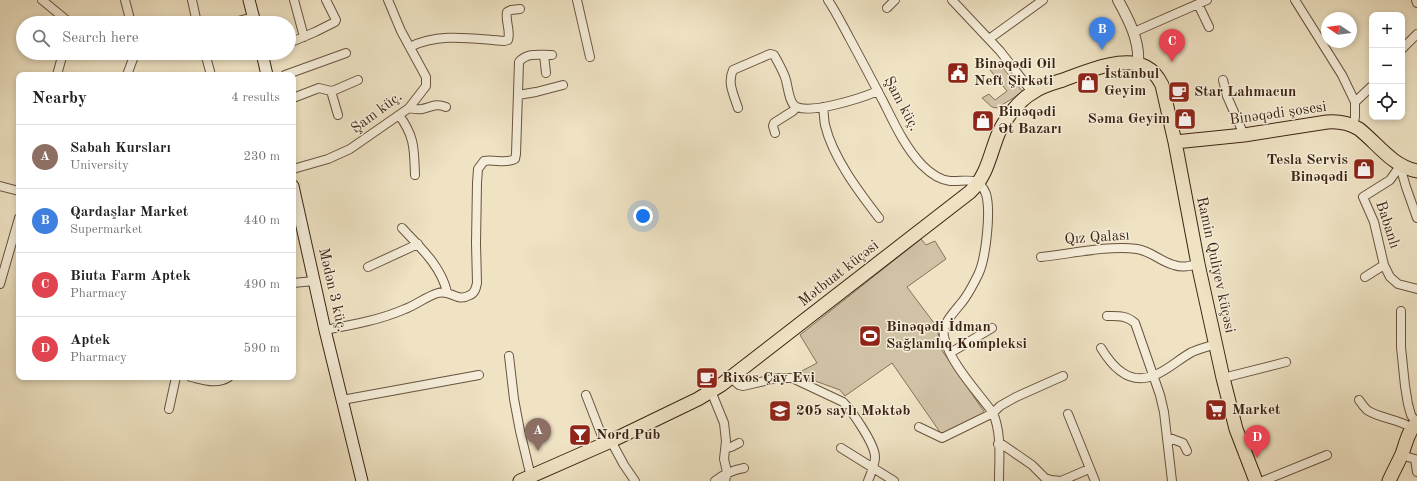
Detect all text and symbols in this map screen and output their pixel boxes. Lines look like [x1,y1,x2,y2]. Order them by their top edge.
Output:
north arrow [1321,12,1357,48]
map controls [1369,12,1405,120]
button: + [1369,12,1405,48]
search box [16,16,296,60]
pin: B [1089,17,1115,50]
icon: search [30,27,52,49]
pin: C [1159,29,1185,62]
text: Search here [62,31,139,46]
button: − [1369,48,1405,84]
place label: Binəqədi Oil Neft Şirkəti [974,57,1056,89]
public building icon: Binəqədi Oil Neft Şirkəti [945,60,971,86]
place label: İstanbul Geyim [1104,65,1160,99]
shop icon: İstanbul Geyim [1075,70,1101,96]
street label: Şam küç. [880,74,922,134]
cafe icon: Star Lahmacun [1166,79,1192,105]
button: locate [1369,84,1405,120]
place label: Star Lahmacun [1194,85,1296,100]
street label: Şam küç. [349,89,405,137]
text: Nearby [32,90,87,107]
text: 4 results [231,91,280,104]
street label: Binəqədi şosesi [1229,100,1327,128]
place label: Binəqədi Ət Bazarı [998,105,1062,137]
shop icon: Səma Geyim [1172,106,1198,132]
shop icon: Binəqədi Ət Bazarı [970,108,996,134]
place label: Səma Geyim [1088,112,1170,127]
text: Sabah Kursları [70,141,171,156]
text: A [40,150,50,163]
text: 230 m [243,150,280,163]
place label: Tesla Servis Binəqədi [1267,153,1348,185]
shop icon: Tesla Servis Binəqədi [1351,156,1377,182]
text: University [70,159,129,172]
street label: Ramin Quliyev küçəsi [1193,195,1237,335]
street label: Babanlı [1372,199,1402,251]
text: Qardaşlar Market [70,205,188,220]
your location [633,206,653,226]
text: B [40,214,50,227]
text: 440 m [243,214,280,227]
text: Supermarket [70,223,142,236]
street label: Qız Qalası [1064,228,1130,248]
street label: Mətbuat küçəsi [796,238,882,310]
street label: Mədən 3 küç. [315,246,349,334]
text: Biuta Farm Aptek [70,269,191,284]
text: C [41,278,49,291]
text: 490 m [243,278,280,291]
text: Pharmacy [70,287,127,300]
place label: Binəqədi İdman Sağlamlıq Kompleksi [886,318,1027,352]
sports icon: Binəqədi İdman Sağlamlıq Kompleksi [857,323,883,349]
text: Aptek [70,333,110,348]
text: D [40,342,50,355]
text: 590 m [243,342,280,355]
text: Pharmacy [70,351,127,364]
cafe icon: Rixos Çay Evi [694,365,720,391]
place label: Rixos Çay Evi [722,371,815,386]
supermarket icon: Market [1203,397,1229,423]
school or university icon: 205 saylı Məktəb [767,398,793,424]
place label: Market [1232,403,1281,418]
place label: 205 saylı Məktəb [796,404,910,419]
pin: A [525,418,551,451]
bar icon: Nord Pub [567,422,593,448]
pin: D [1244,425,1270,458]
place label: Nord Pub [596,428,661,443]

